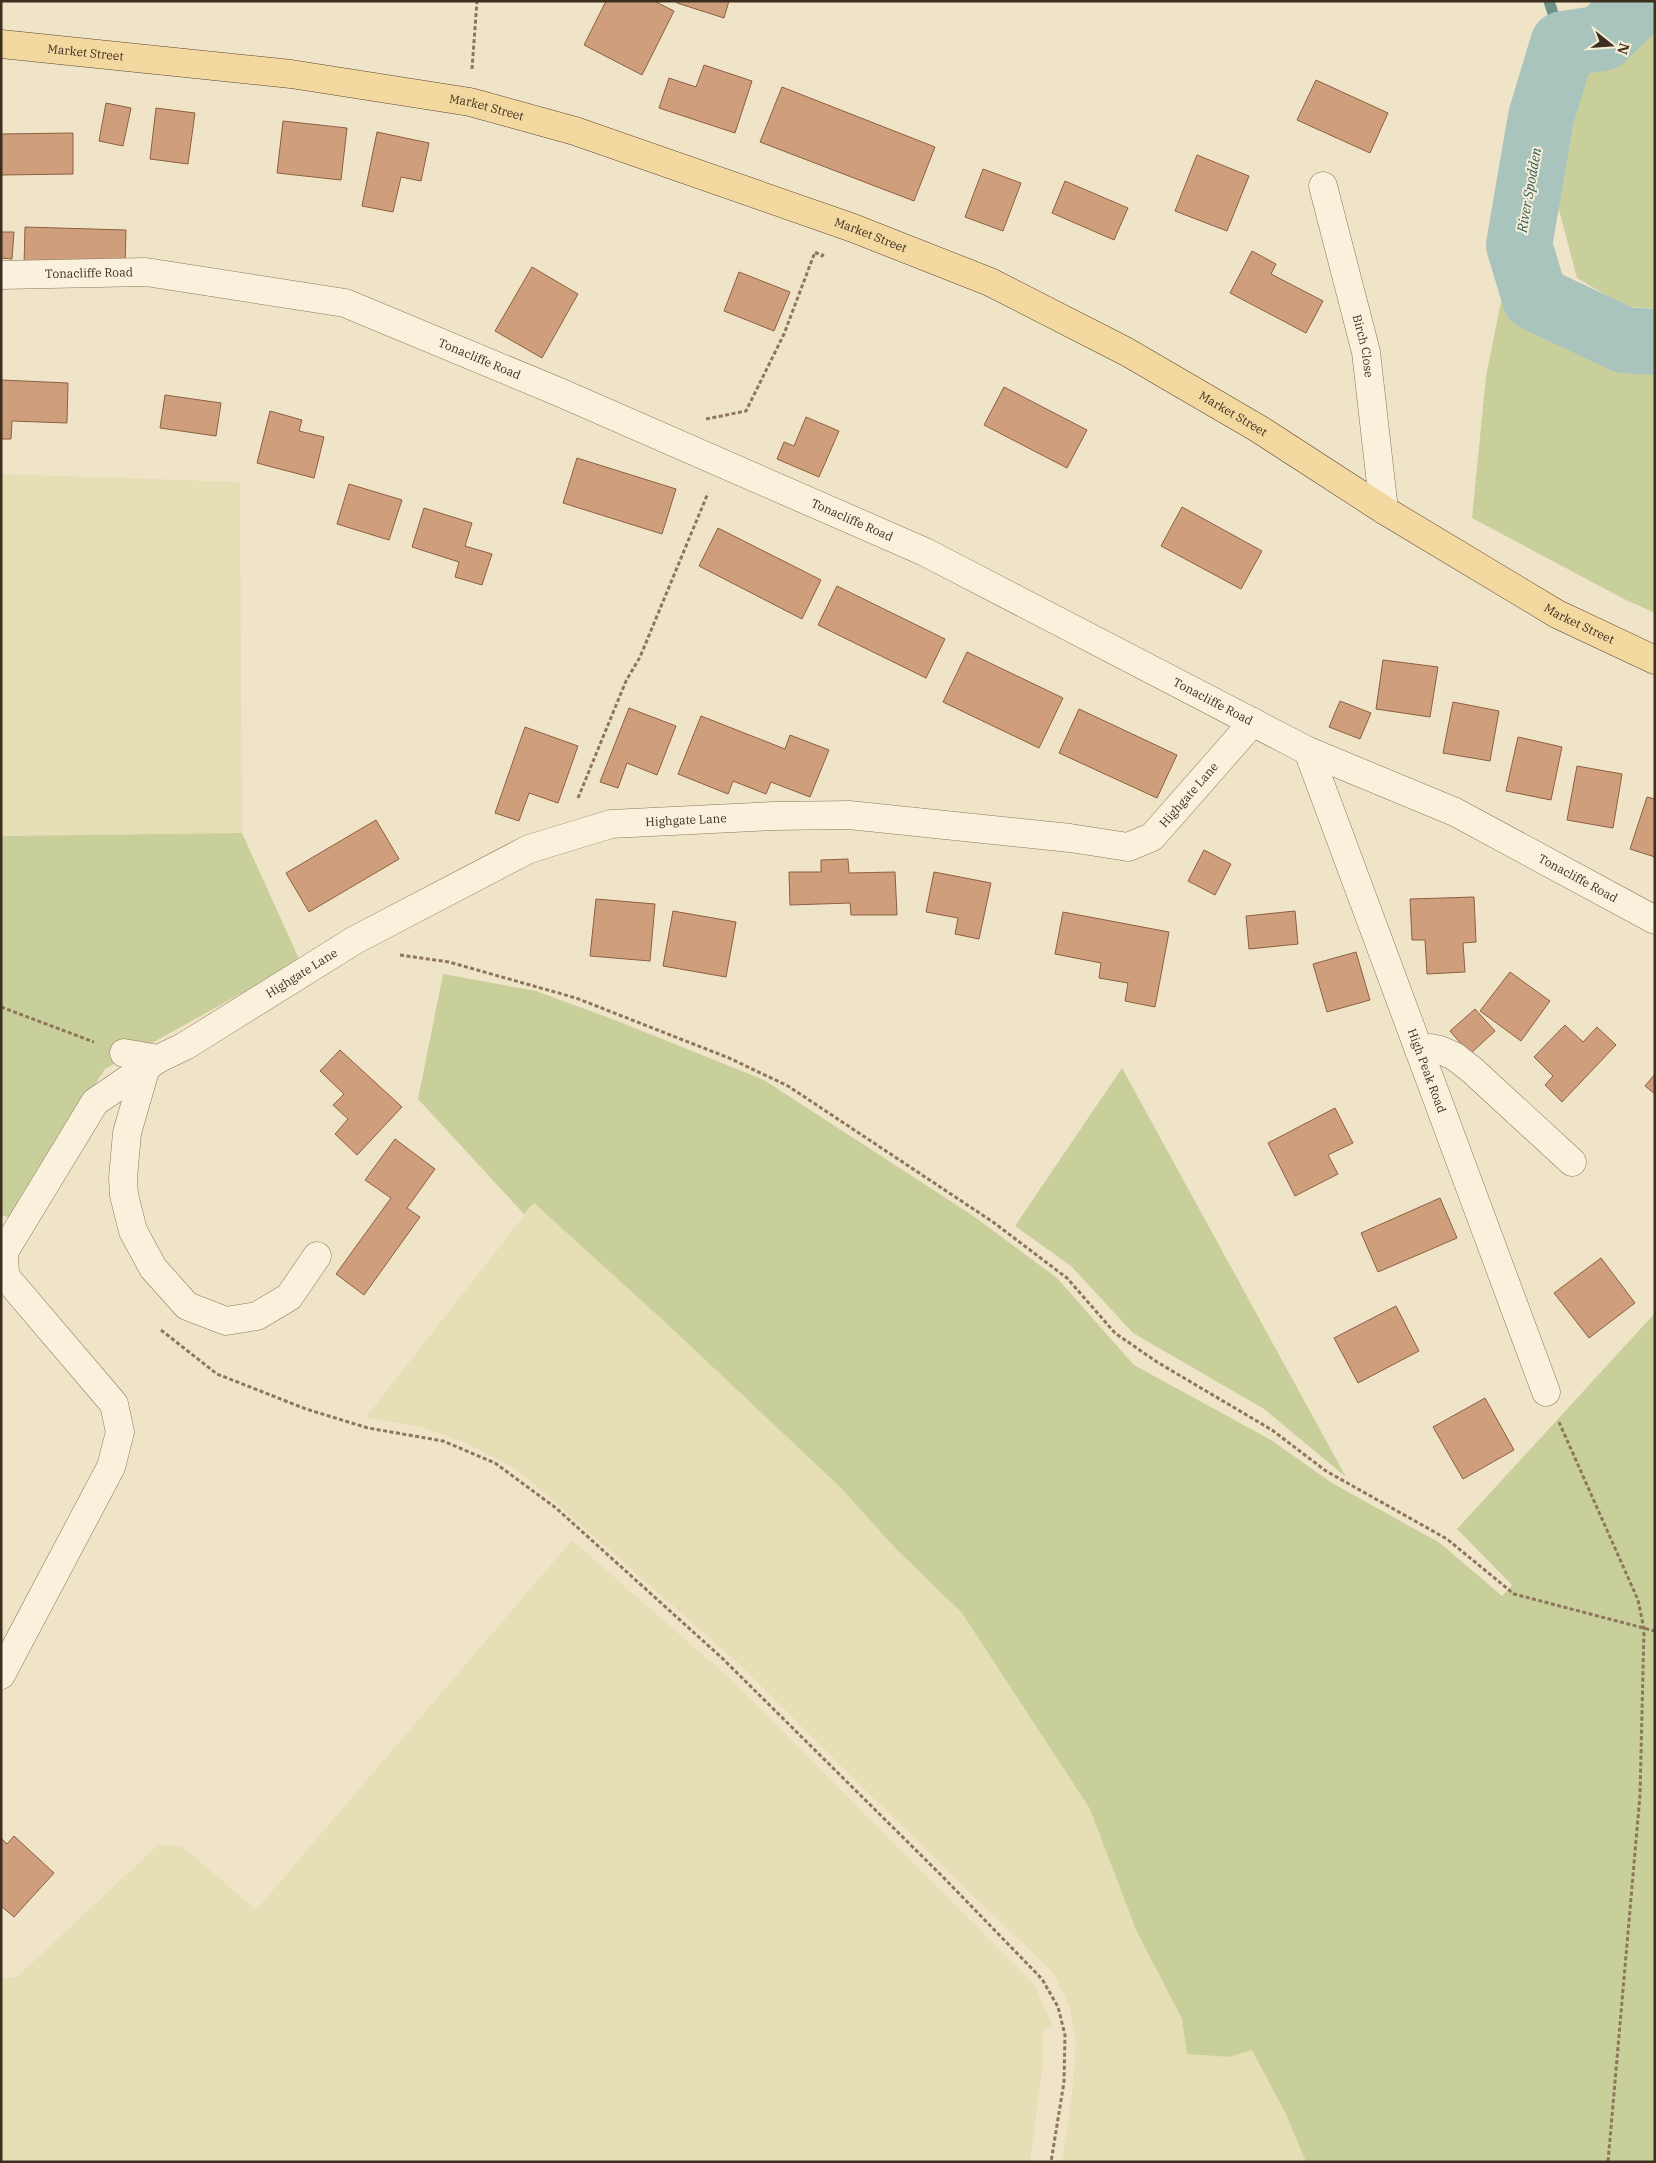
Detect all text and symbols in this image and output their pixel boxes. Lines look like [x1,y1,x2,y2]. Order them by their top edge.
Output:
north arrow [1586,20,1636,70]
street label: Market Street [47,41,124,64]
text: N [1613,41,1634,57]
street label: Market Street [448,91,526,124]
water label: River Spodden [1513,146,1545,235]
street label: Market Street [832,214,909,255]
street label: Tonacliffe Road [45,264,133,281]
street label: Birch Close [1350,313,1377,378]
street label: Tonacliffe Road [436,335,523,382]
street label: Market Street [1197,388,1270,439]
street label: Tonacliffe Road [809,495,896,544]
street label: Market Street [1541,600,1617,647]
street label: Tonacliffe Road [1171,674,1256,728]
street label: Highgate Lane [1156,759,1221,830]
street label: Highgate Lane [645,810,727,829]
street label: Tonacliffe Road [1536,850,1620,905]
street label: Highgate Lane [263,945,340,1001]
street label: High Peak Road [1405,1026,1450,1115]

